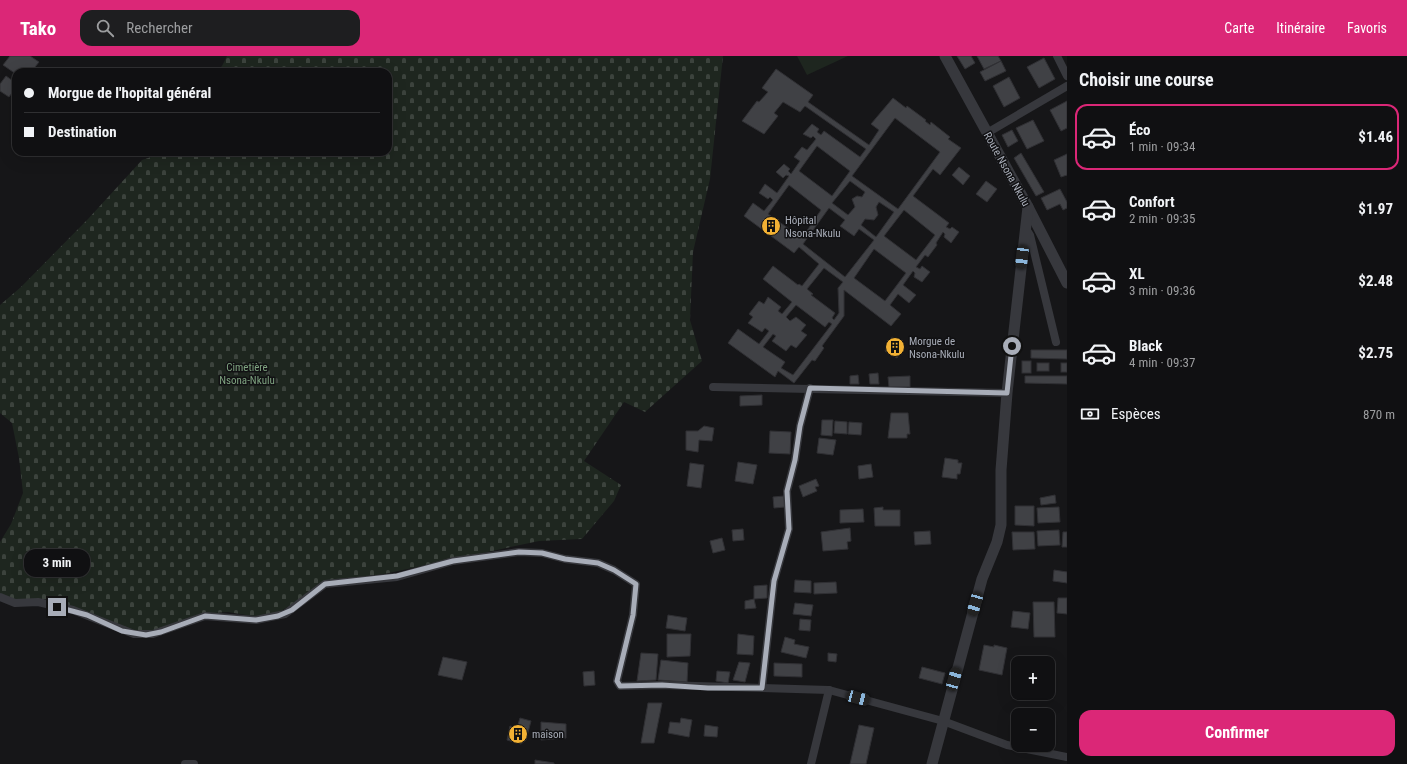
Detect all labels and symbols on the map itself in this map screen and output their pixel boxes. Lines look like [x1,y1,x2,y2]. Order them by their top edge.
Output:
street label: Route Nsona Nkulu [981,130,1032,209]
place label: Hôpital Nsona-Nkulu [785,214,841,240]
building icon: Hôpital Nsona-Nkulu [760,215,782,237]
car [1015,244,1029,270]
place label: Morgue de Nsona-Nkulu [909,335,965,361]
building icon: Morgue de Nsona-Nkulu [884,336,906,358]
route start [1003,337,1021,355]
park label: Cimetière Nsona-Nkulu [219,361,275,387]
callout: 3 min [24,549,90,577]
car [966,591,984,617]
route end [48,598,66,616]
car [945,666,963,692]
car [845,689,871,707]
building icon: maison [507,723,529,745]
place label: maison [532,728,564,741]

